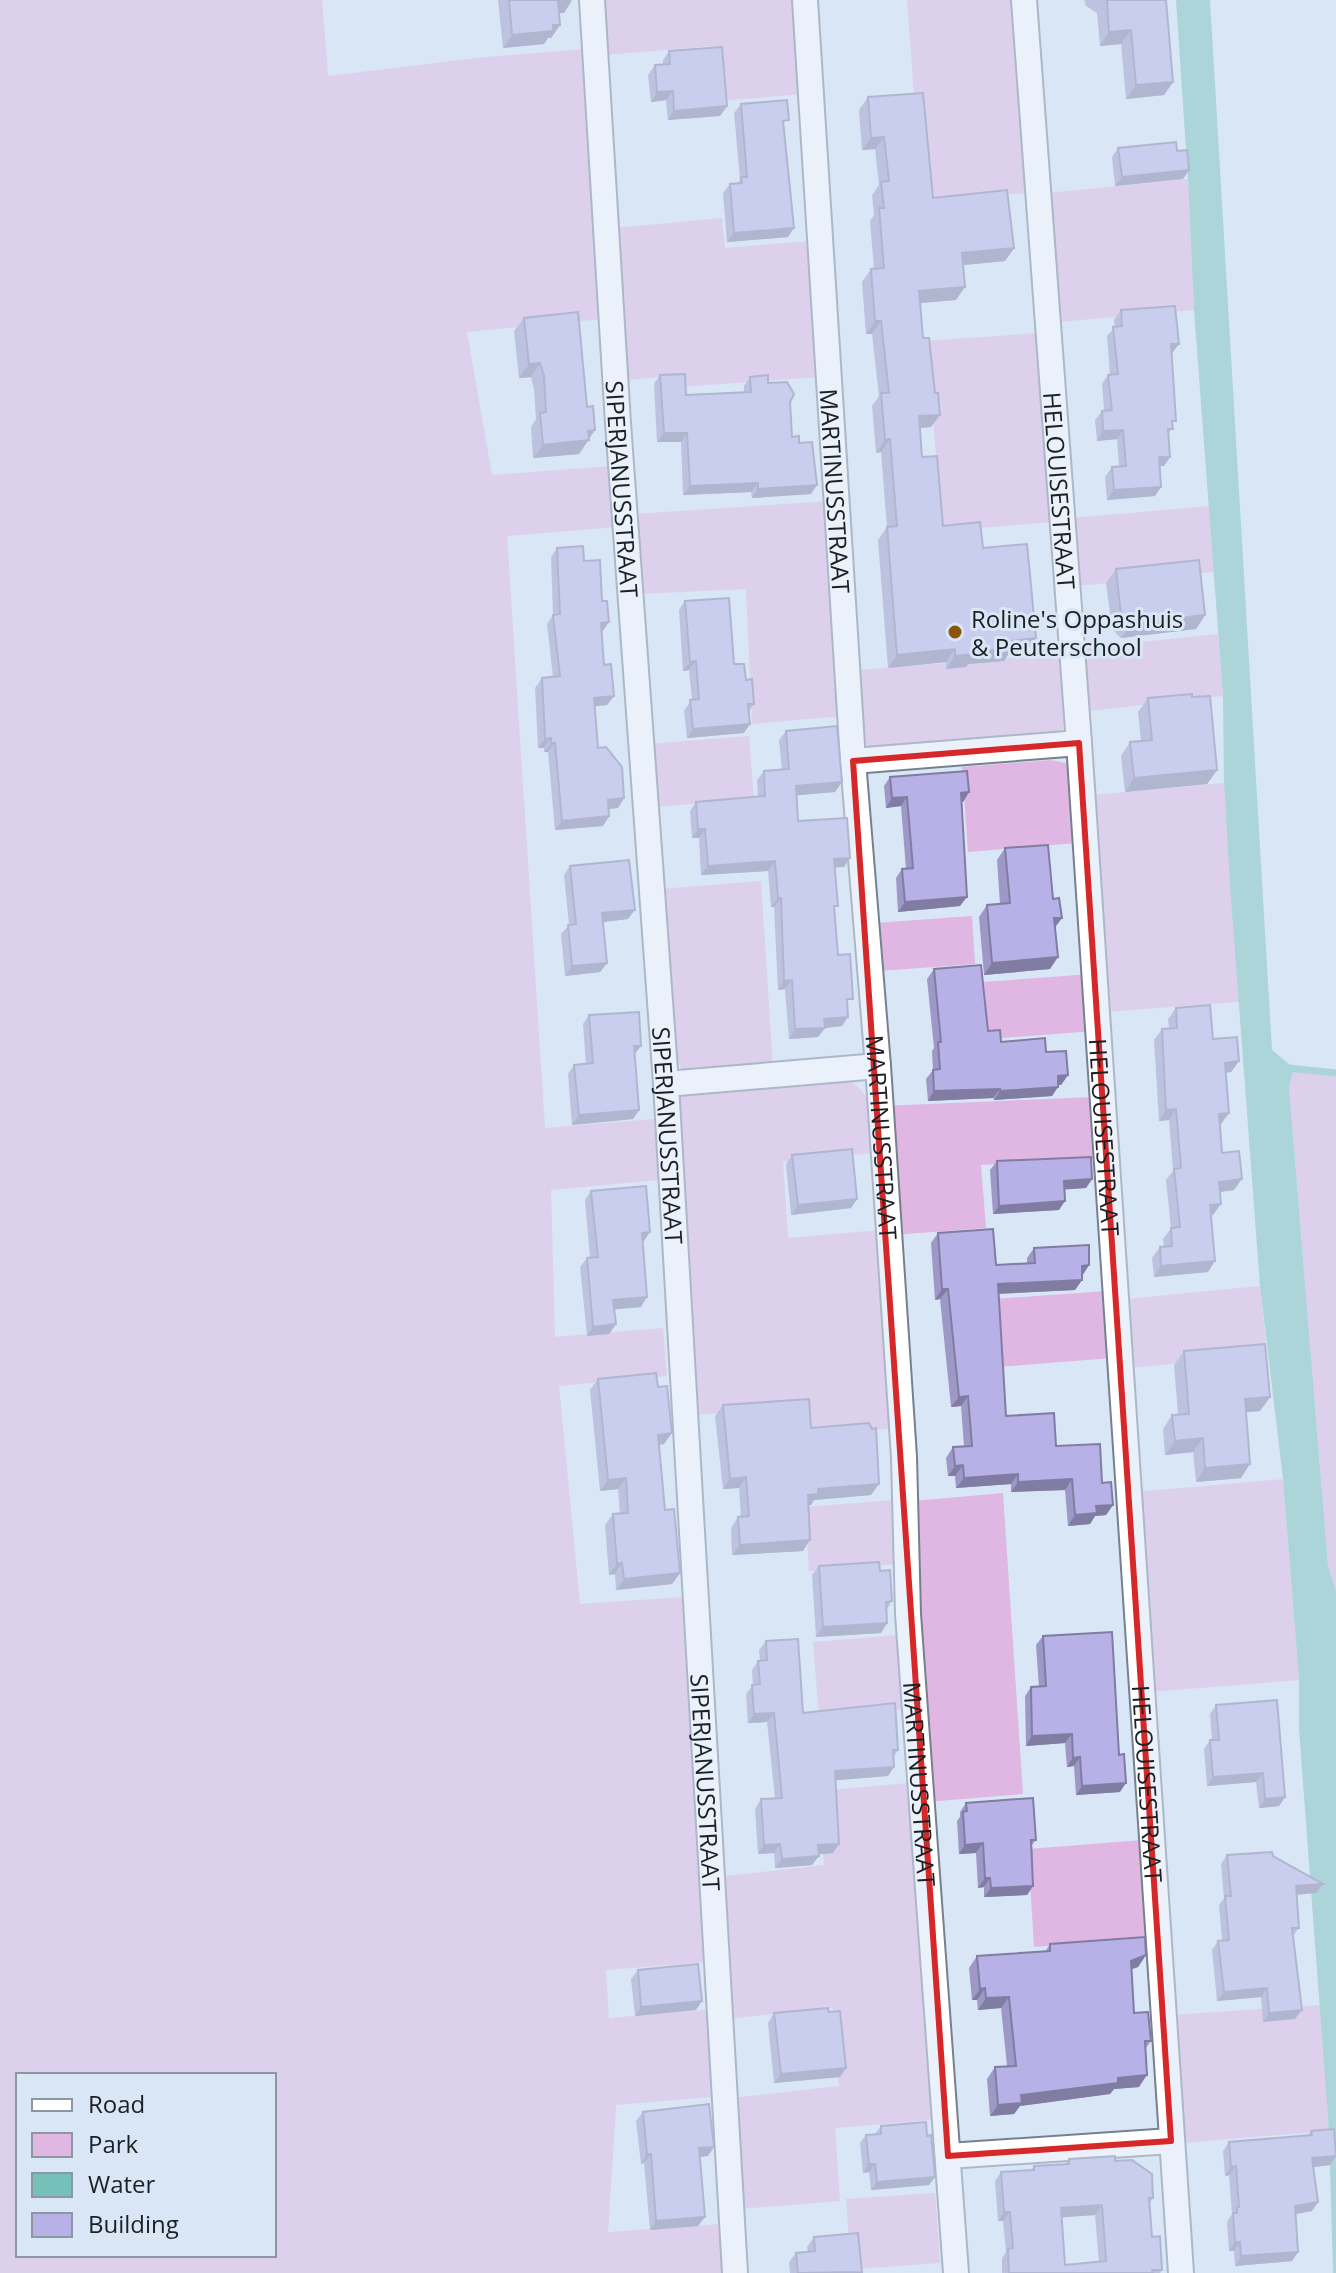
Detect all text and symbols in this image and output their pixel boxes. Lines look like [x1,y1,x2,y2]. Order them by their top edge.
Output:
street label: SIPERJANUSSTRAAT [599,379,647,599]
street label: MARTINUSSTRAAT [813,388,859,594]
street label: HELOUISESTRAAT [1037,391,1084,590]
place label: Roline's Oppashuis & Peuterschool [971,602,1183,663]
marker: Roline's Oppashuis & Peuterschool [946,623,964,641]
street label: SIPERJANUSSTRAAT [645,1026,692,1245]
street label: MARTINUSSTRAAT [859,1034,906,1241]
street label: HELOUISESTRAAT [1082,1037,1128,1237]
street label: SIPERJANUSSTRAAT [684,1673,729,1892]
street label: MARTINUSSTRAAT [896,1681,944,1888]
street label: HELOUISESTRAAT [1125,1684,1171,1883]
legend [16,2073,276,2257]
text: Road [88,2087,145,2120]
text: Park [88,2127,139,2160]
text: Water [88,2167,156,2200]
text: Building [88,2207,179,2240]

